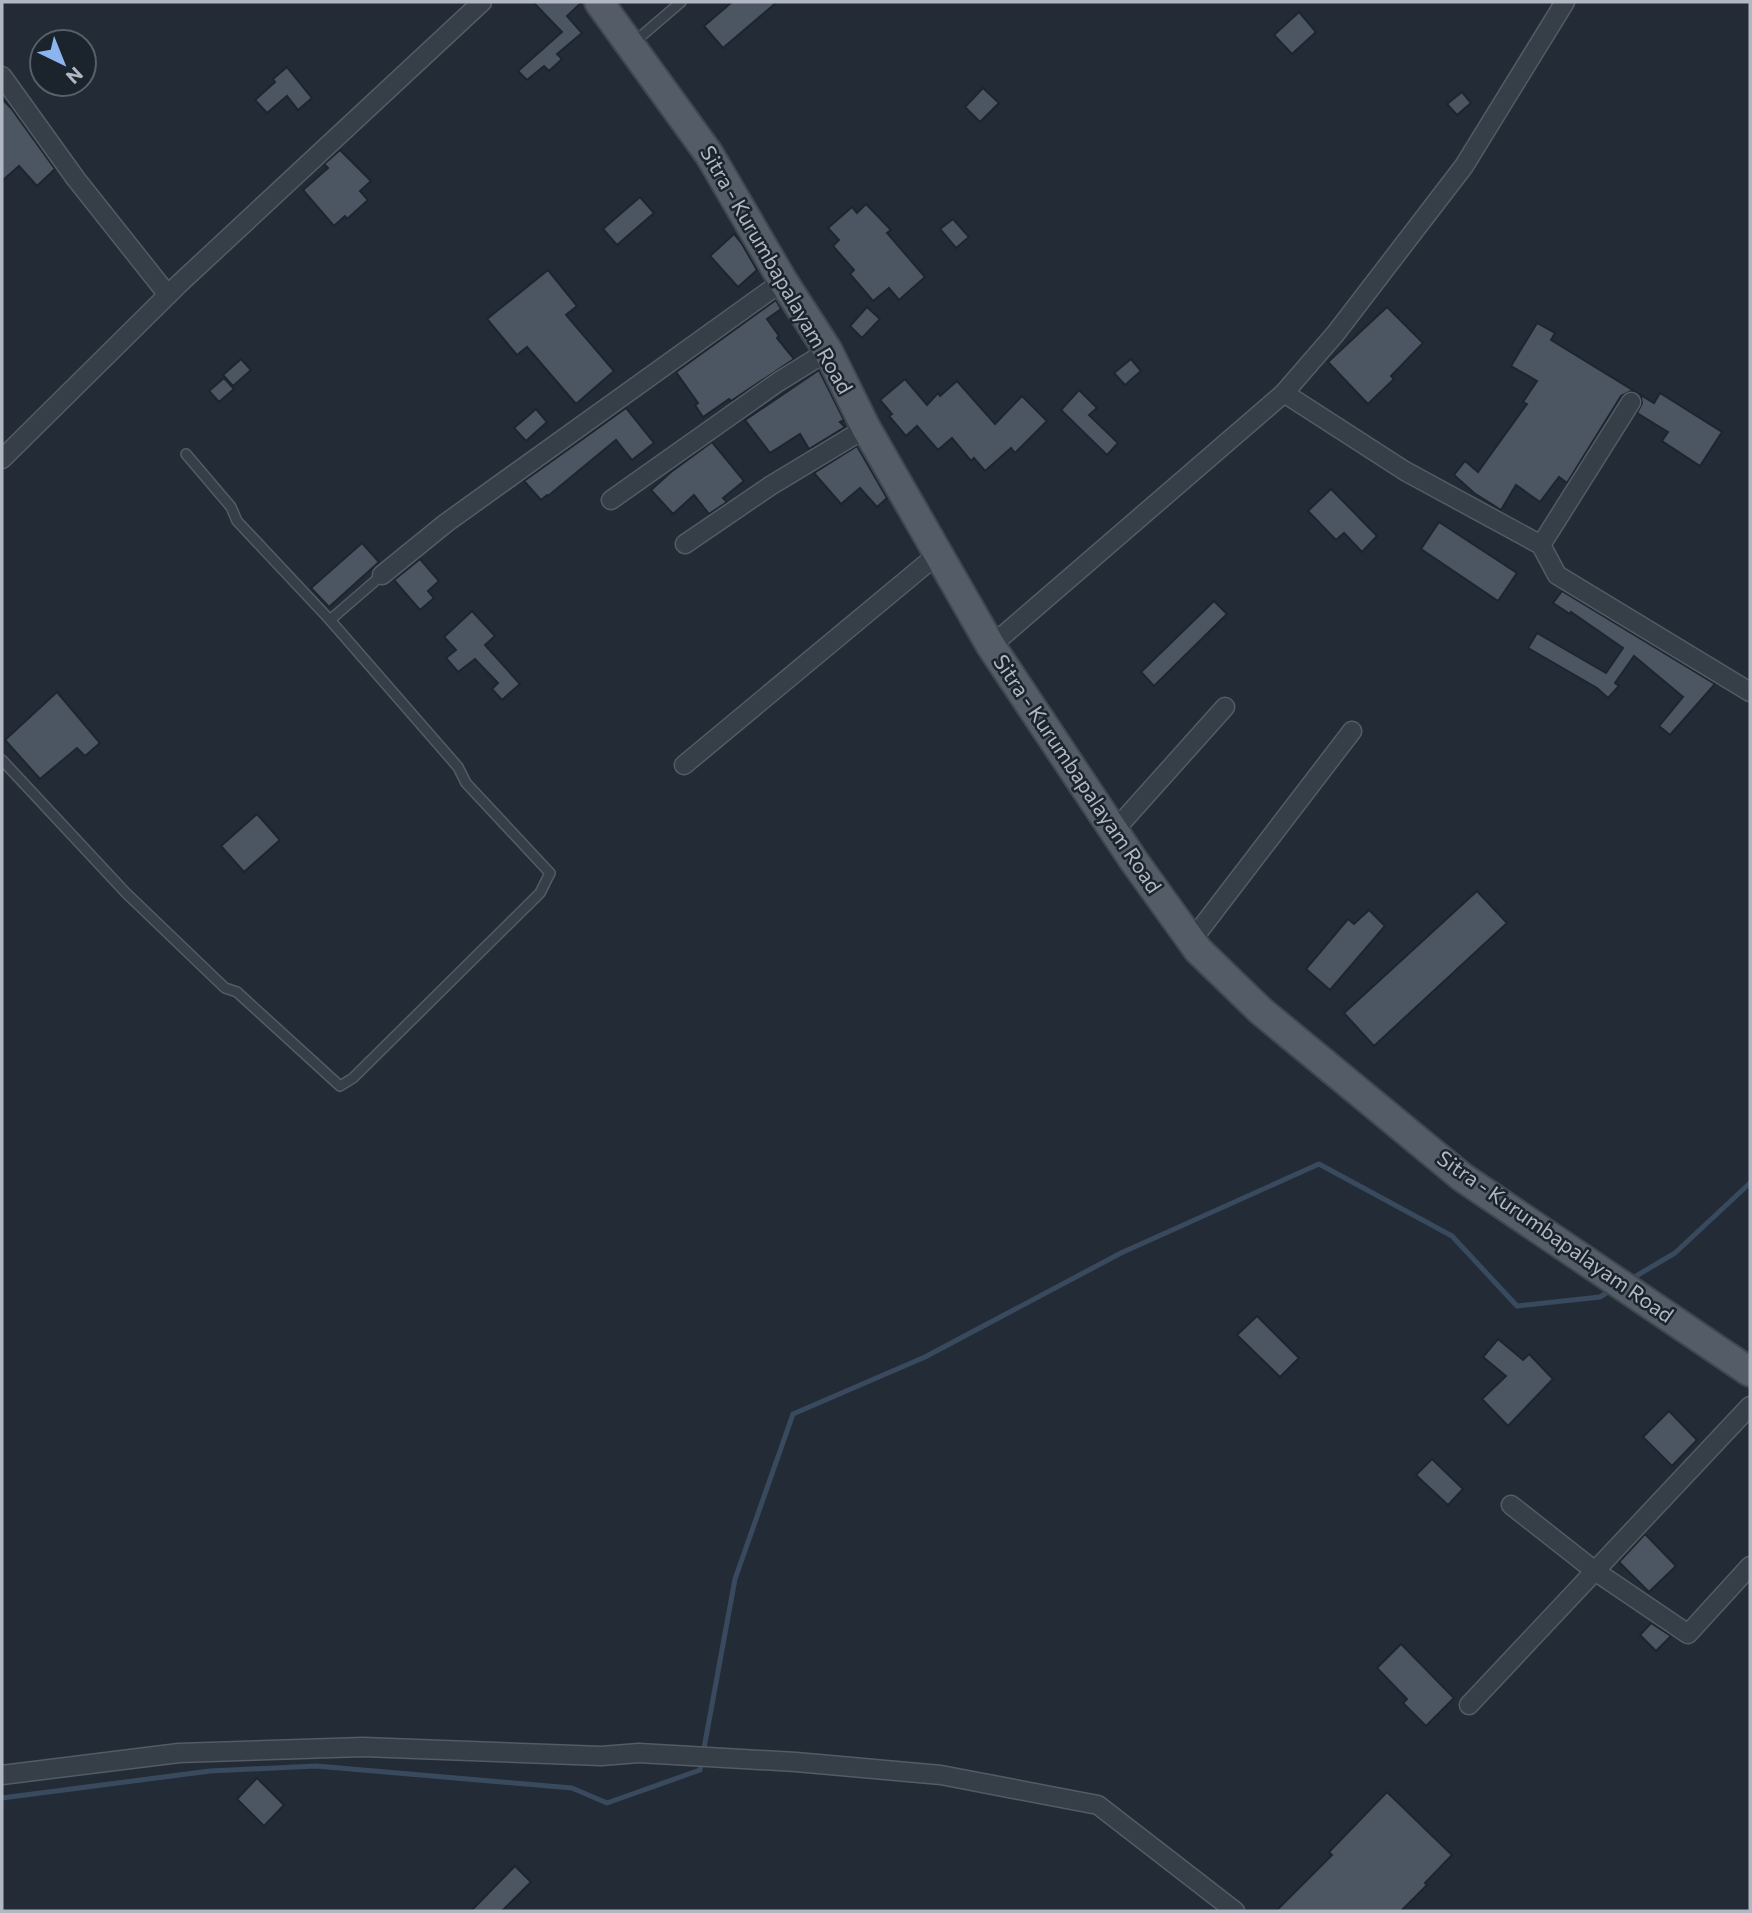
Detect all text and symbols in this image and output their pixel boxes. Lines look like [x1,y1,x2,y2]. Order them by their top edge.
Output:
north arrow [28,28,98,98]
text: N [62,63,88,89]
street label: Sitra - Kurumbapalayam Road [696,141,859,398]
street label: Sitra - Kurumbapalayam Road [989,649,1168,897]
street label: Sitra - Kurumbapalayam Road [1433,1145,1679,1327]

